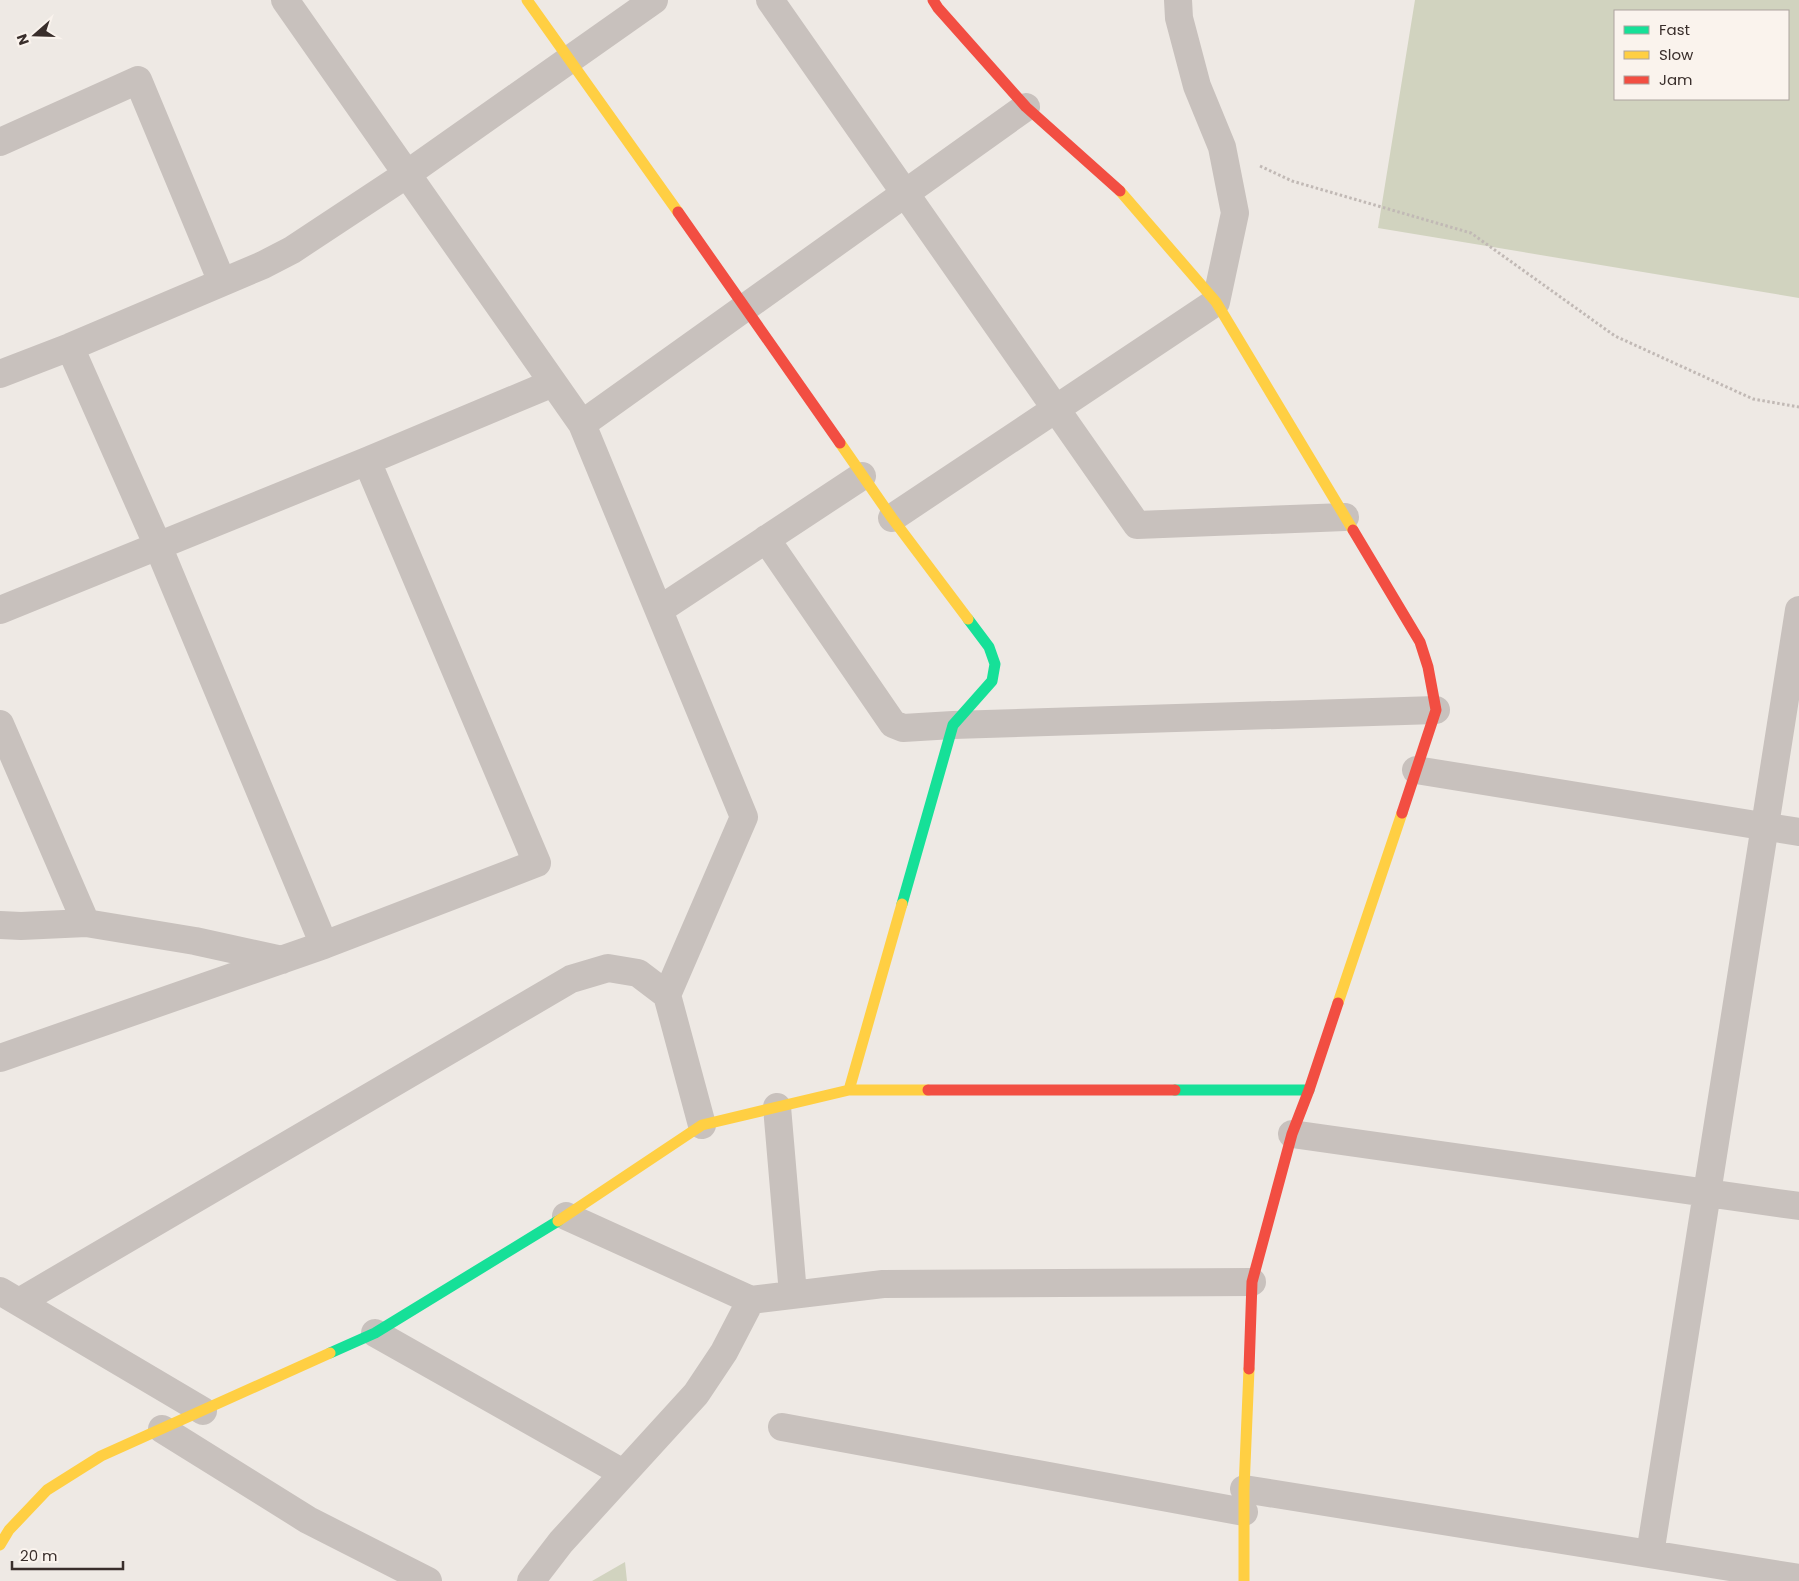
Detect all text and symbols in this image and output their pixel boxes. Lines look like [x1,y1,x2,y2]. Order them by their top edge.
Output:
north arrow [10,10,60,60]
legend [1614,10,1789,100]
text: Fast [1659,19,1690,40]
text: N [12,31,34,48]
text: Slow [1659,44,1694,65]
text: Jam [1659,69,1693,90]
scale bar [12,1538,124,1570]
text: 20 m [20,1545,58,1566]

